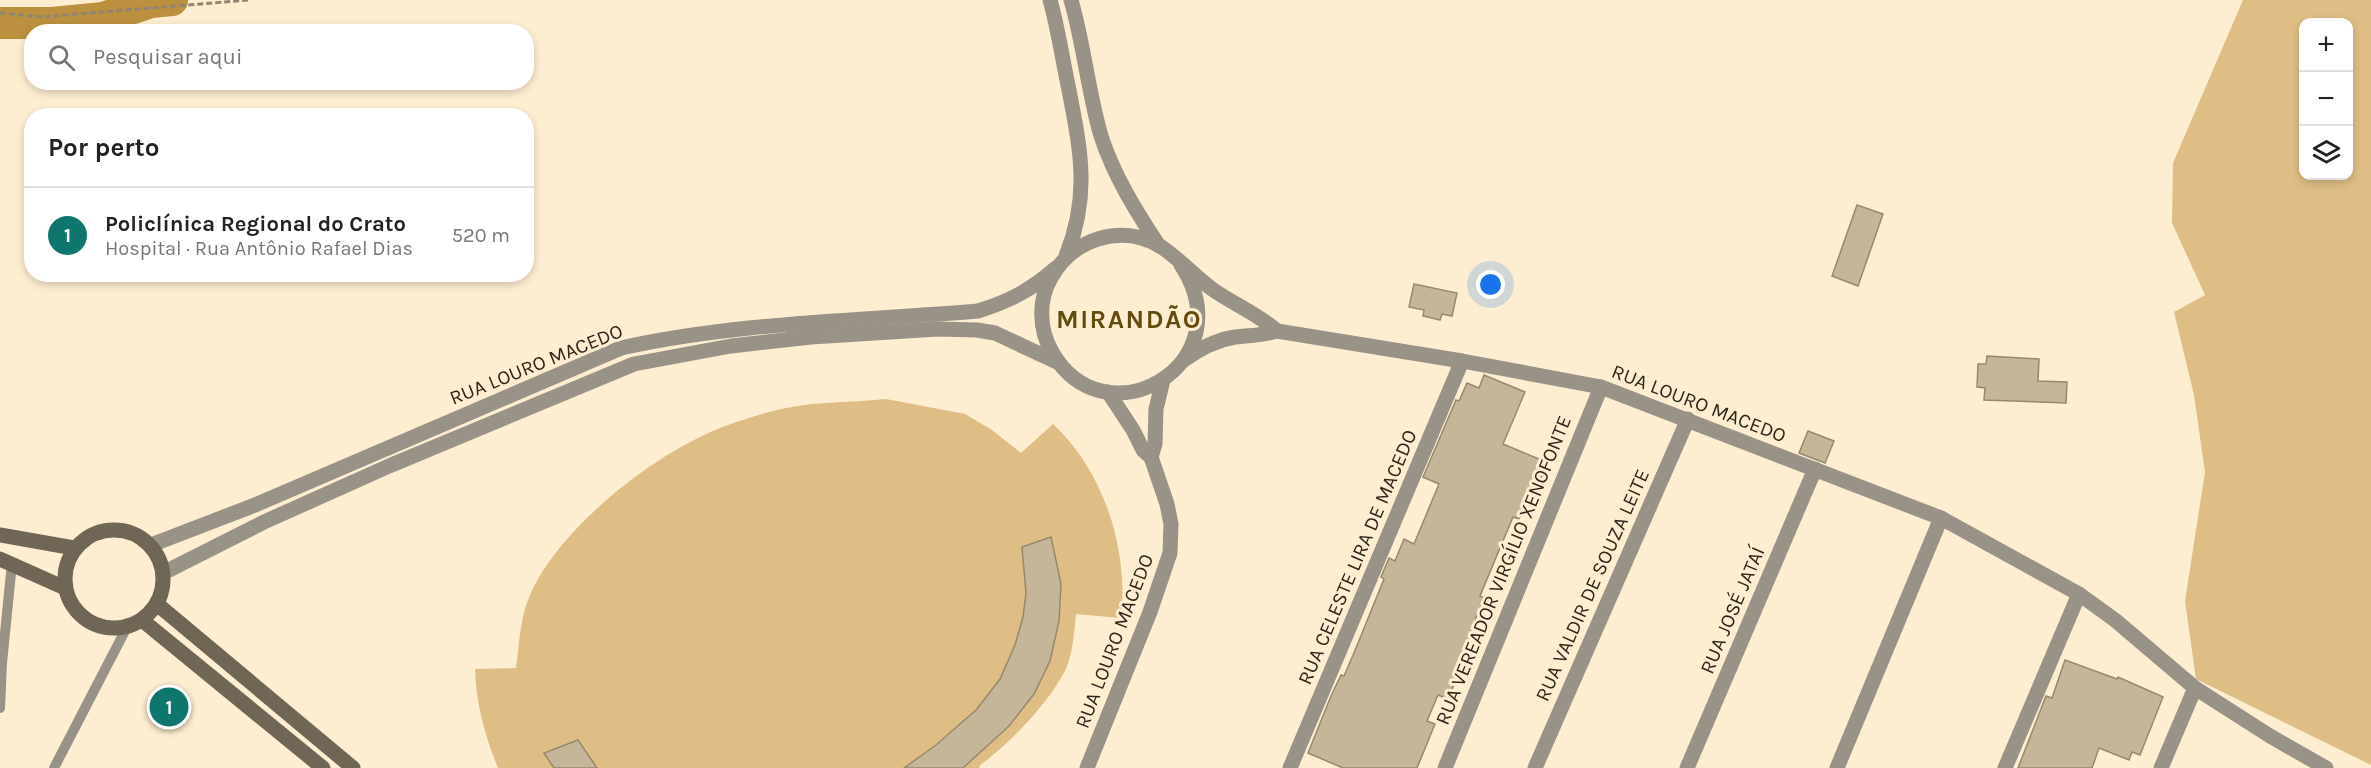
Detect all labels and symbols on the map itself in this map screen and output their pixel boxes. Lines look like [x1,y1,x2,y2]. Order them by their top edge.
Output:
your location [1476,270,1505,299]
district label: MIRANDÃO [1056,304,1202,335]
street label: RUA LOURO MACEDO [446,319,626,410]
street label: RUA LOURO MACEDO [1608,360,1789,447]
street label: RUA VEREADOR VIRGÍLIO XENOFONTE [1430,412,1576,728]
street label: RUA CELESTE LIRA DE MACEDO [1293,426,1422,688]
street label: RUA VALDIR DE SOUZA LEITE [1531,466,1654,705]
street label: RUA JOSÉ JATAÍ [1694,543,1770,677]
street label: RUA LOURO MACEDO [1071,551,1158,732]
pin: 1 [150,684,188,730]

